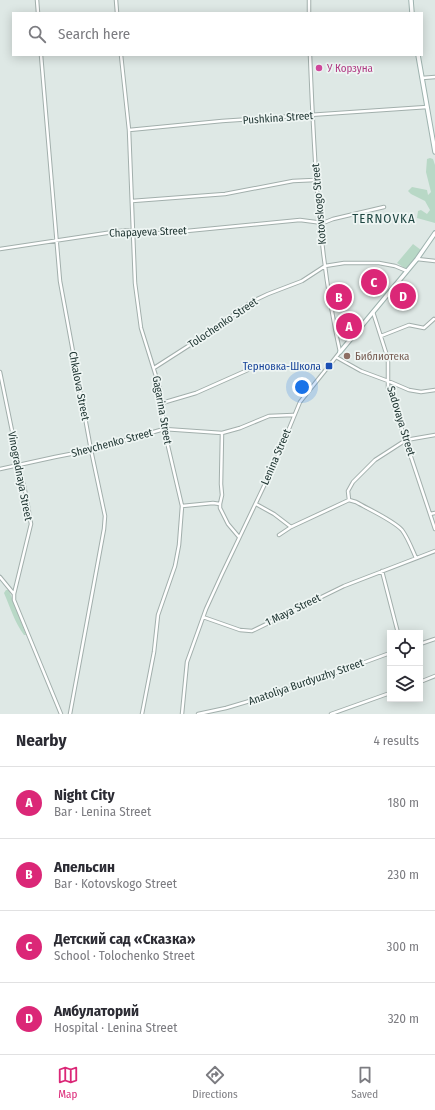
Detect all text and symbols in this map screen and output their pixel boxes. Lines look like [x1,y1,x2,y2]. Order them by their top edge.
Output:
search box [12,12,423,56]
icon: search [26,23,48,45]
text: Search here [58,25,130,43]
place label: У Корзуна [326,62,373,75]
marker: У Корзуна [314,63,324,73]
street label: Pushkina Street [242,109,314,127]
street label: Kotovskogo Street [309,163,329,245]
district label: TERNOVKA [352,211,416,226]
street label: Chapayeva Street [109,224,187,240]
pin: C [361,267,387,297]
pin: D [390,281,416,311]
pin: B [326,282,352,312]
street label: Tolochenko Street [186,295,261,351]
pin: A [336,311,362,341]
street label: Chkalova Street [66,350,92,422]
place label: Библиотека [355,350,409,363]
marker: Библиотека [342,351,352,361]
place label: Терновка-Школа [243,360,321,373]
marker: Терновка-Школа [324,361,334,371]
street label: Gagarina Street [150,375,174,446]
your location [292,377,312,397]
street label: Sadovaya Street [384,385,418,458]
street label: Shevchenko Street [70,426,154,460]
street label: Lenina Street [258,427,294,487]
street label: Vinogradnaya Street [5,430,35,522]
street label: 1 Maya Street [263,591,323,629]
map controls [387,630,423,702]
button: locate [387,630,423,666]
street label: Anatoliya Burdyuzhy Street [247,656,366,708]
button: layers [387,666,423,702]
text: Nearby [16,730,67,751]
text: 4 results [373,733,419,748]
text: Night City [54,786,115,804]
text: A [25,795,33,810]
text: 180 m [388,795,419,810]
text: Bar · Lenina Street [54,804,151,819]
text: Апельсин [54,858,115,876]
text: B [25,867,33,882]
text: 230 m [388,867,419,882]
text: Bar · Kotovskogo Street [54,876,177,891]
text: Детский сад «Сказка» [54,930,195,948]
text: C [26,939,32,954]
text: 300 m [387,939,419,954]
text: School · Tolochenko Street [54,948,195,963]
text: Амбулаторий [54,1002,139,1020]
text: D [25,1011,33,1026]
text: 320 m [388,1011,419,1026]
text: Hospital · Lenina Street [54,1020,177,1035]
tab: Map [57,1064,79,1101]
tab: Directions [192,1064,238,1101]
tab: Saved [351,1064,378,1101]

